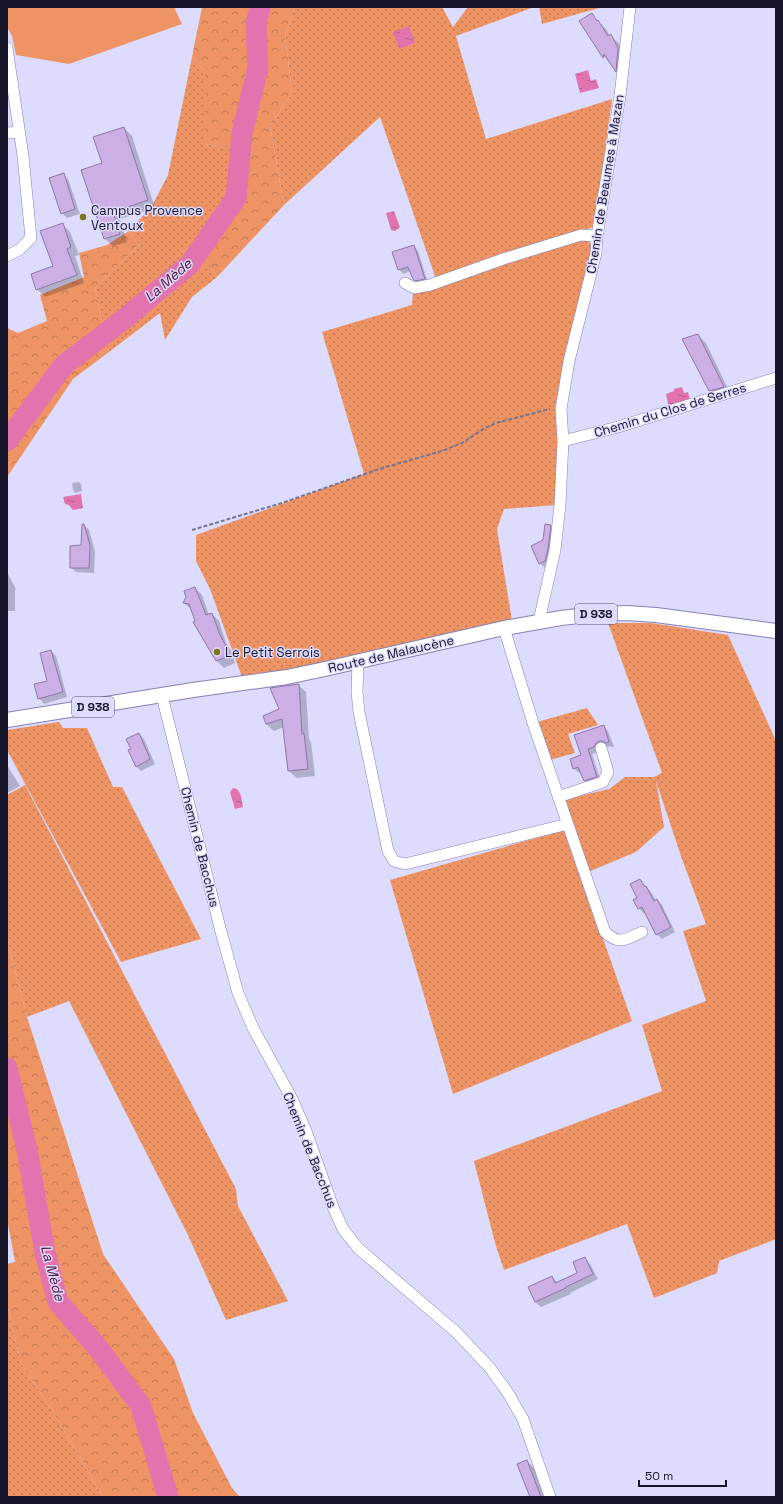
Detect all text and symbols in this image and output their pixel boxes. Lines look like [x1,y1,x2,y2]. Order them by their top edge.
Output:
street label: Chemin de Beaumes à Mazan [582,93,628,275]
place label: Campus Provence Ventoux [91,202,203,234]
marker: Campus Provence Ventoux [78,212,88,222]
water label: La Mède [141,254,196,305]
street label: Chemin du Clos de Serres [592,379,748,441]
road number: D 938 [575,604,617,624]
street label: Route de Malaucène [326,631,456,677]
place label: Le Petit Serrois [225,644,320,661]
marker: Le Petit Serrois [212,647,222,657]
road number: D 938 [72,697,114,717]
street label: Chemin de Bacchus [177,785,223,909]
street label: Chemin de Bacchus [279,1090,341,1210]
water label: La Mède [37,1243,69,1304]
scale bar [639,1462,726,1488]
text: 50 m [645,1468,673,1484]

